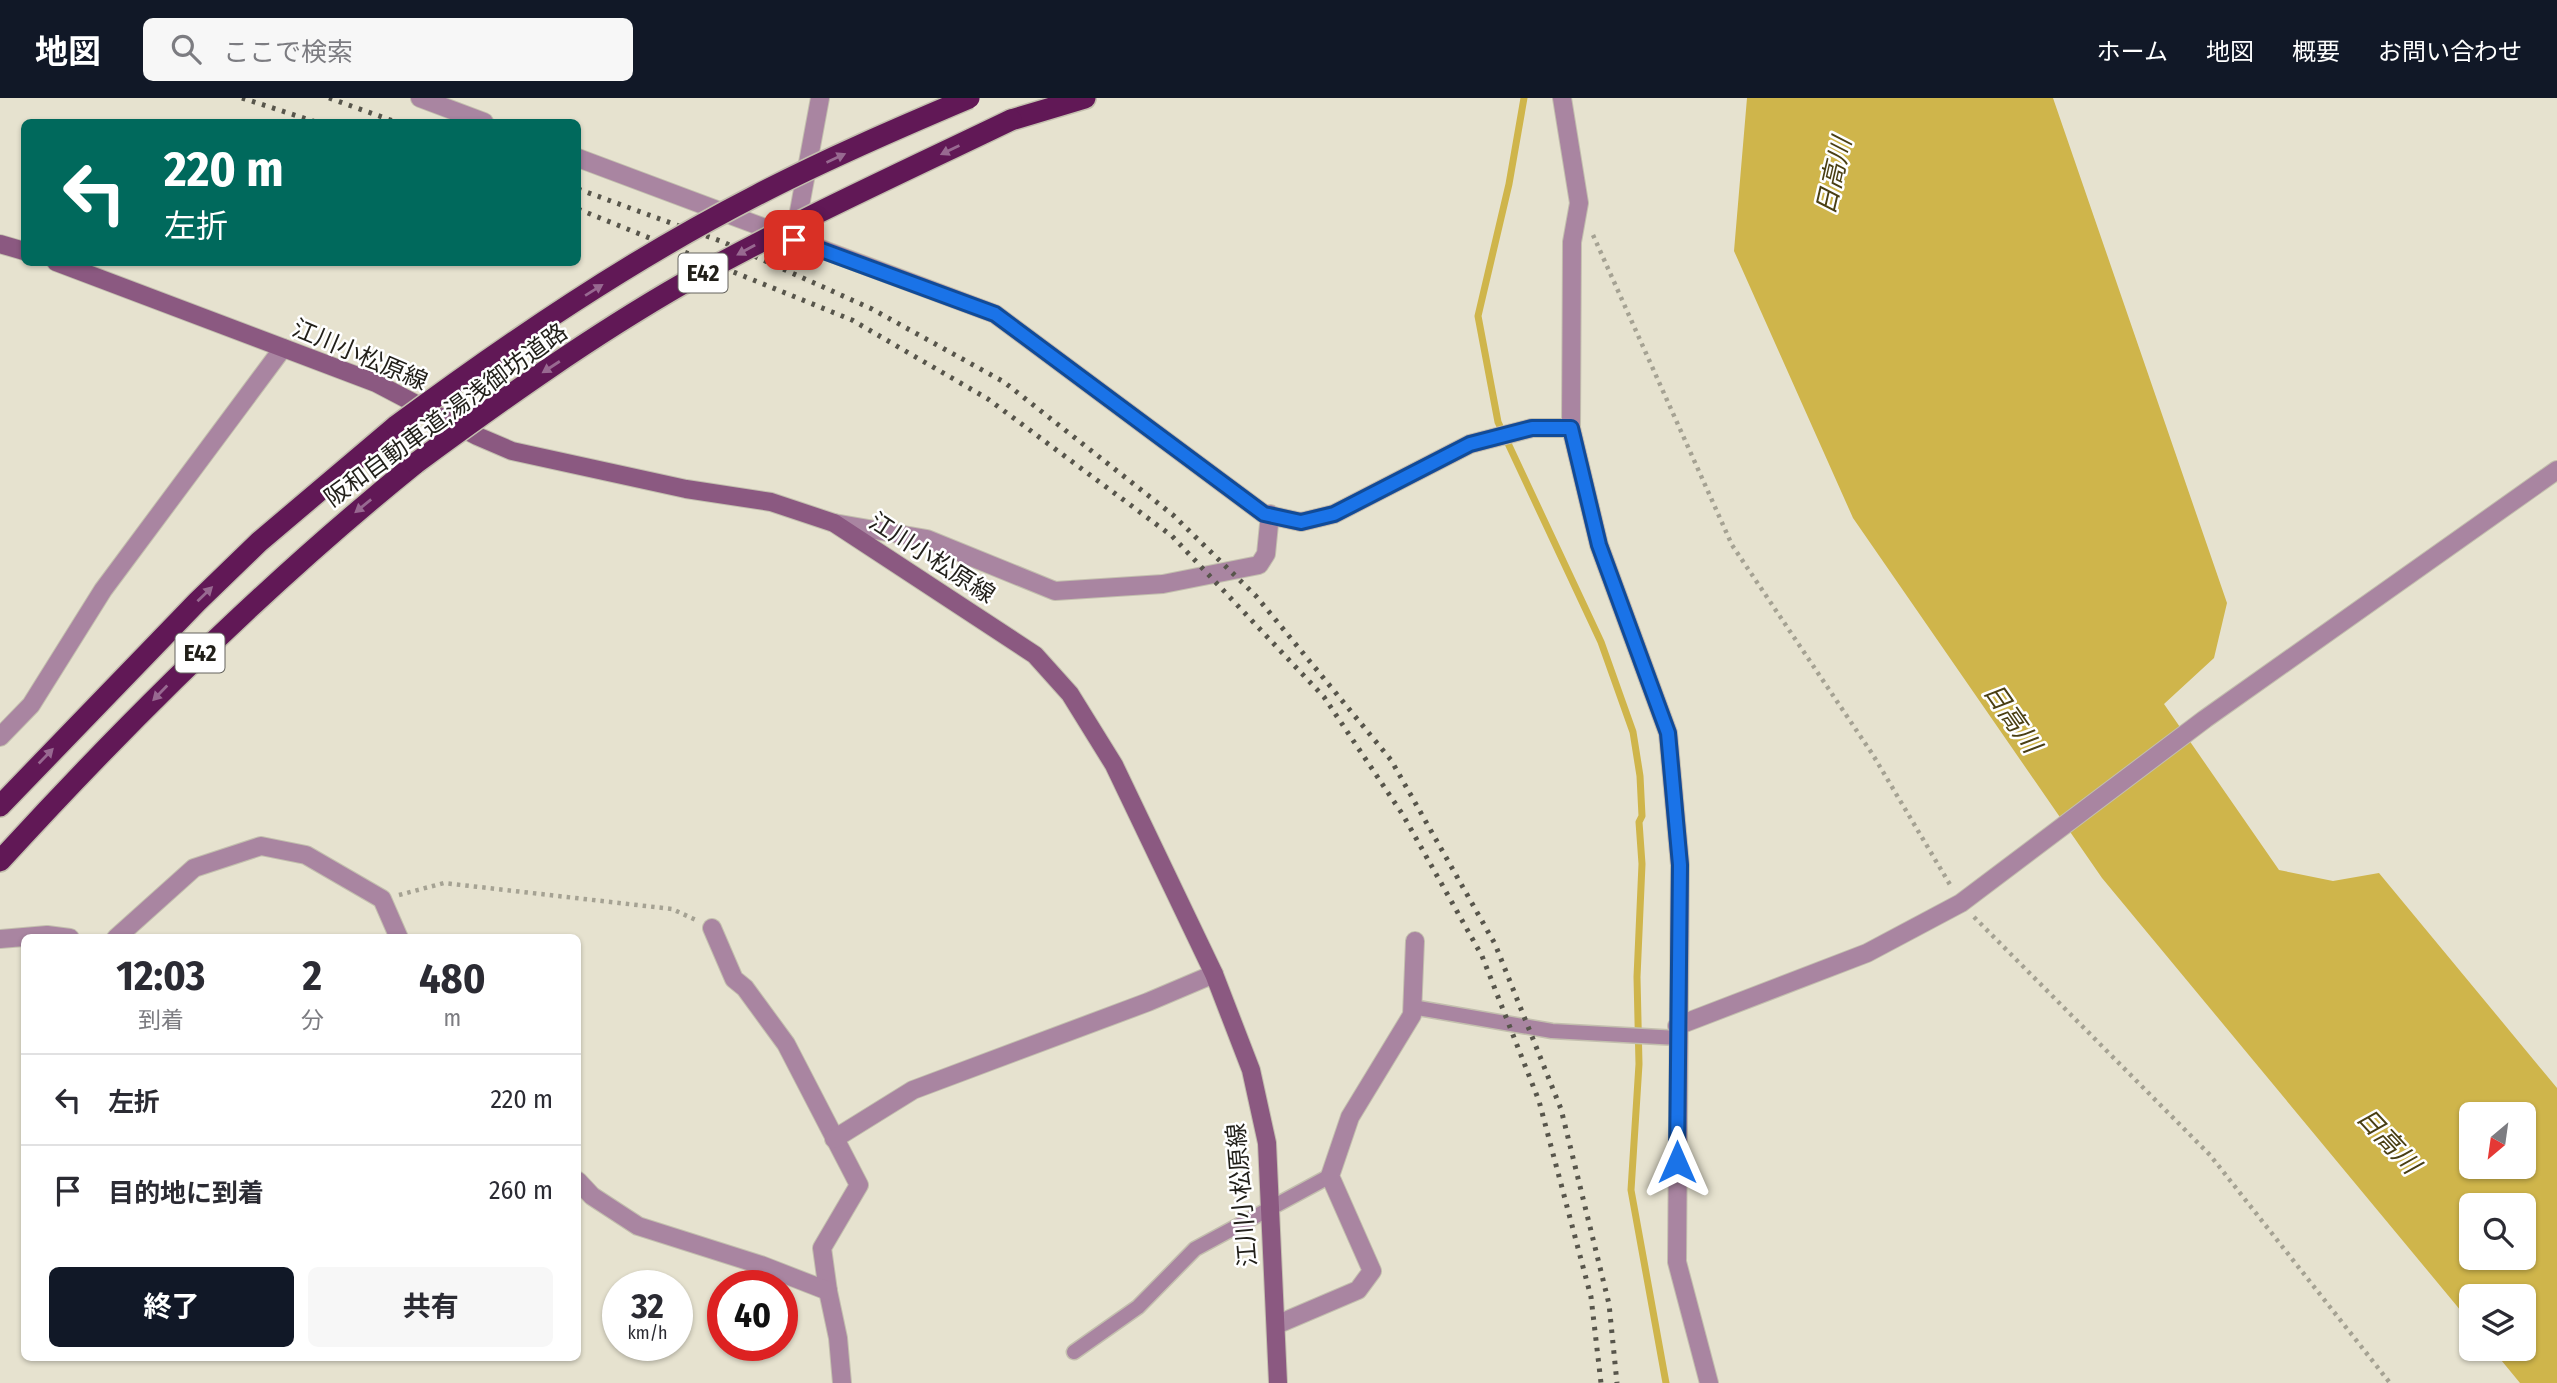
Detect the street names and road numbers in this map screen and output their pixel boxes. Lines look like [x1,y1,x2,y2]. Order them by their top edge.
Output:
road number: E42 [678,254,728,292]
street label: 江川小松原線 [288,314,432,396]
street label: 阪和自動車道;湯浅御坊道路 [319,318,573,512]
street label: 江川小松原線 [864,507,1000,609]
road number: E42 [176,634,224,673]
street label: 江川小松原線 [1222,1122,1262,1268]

